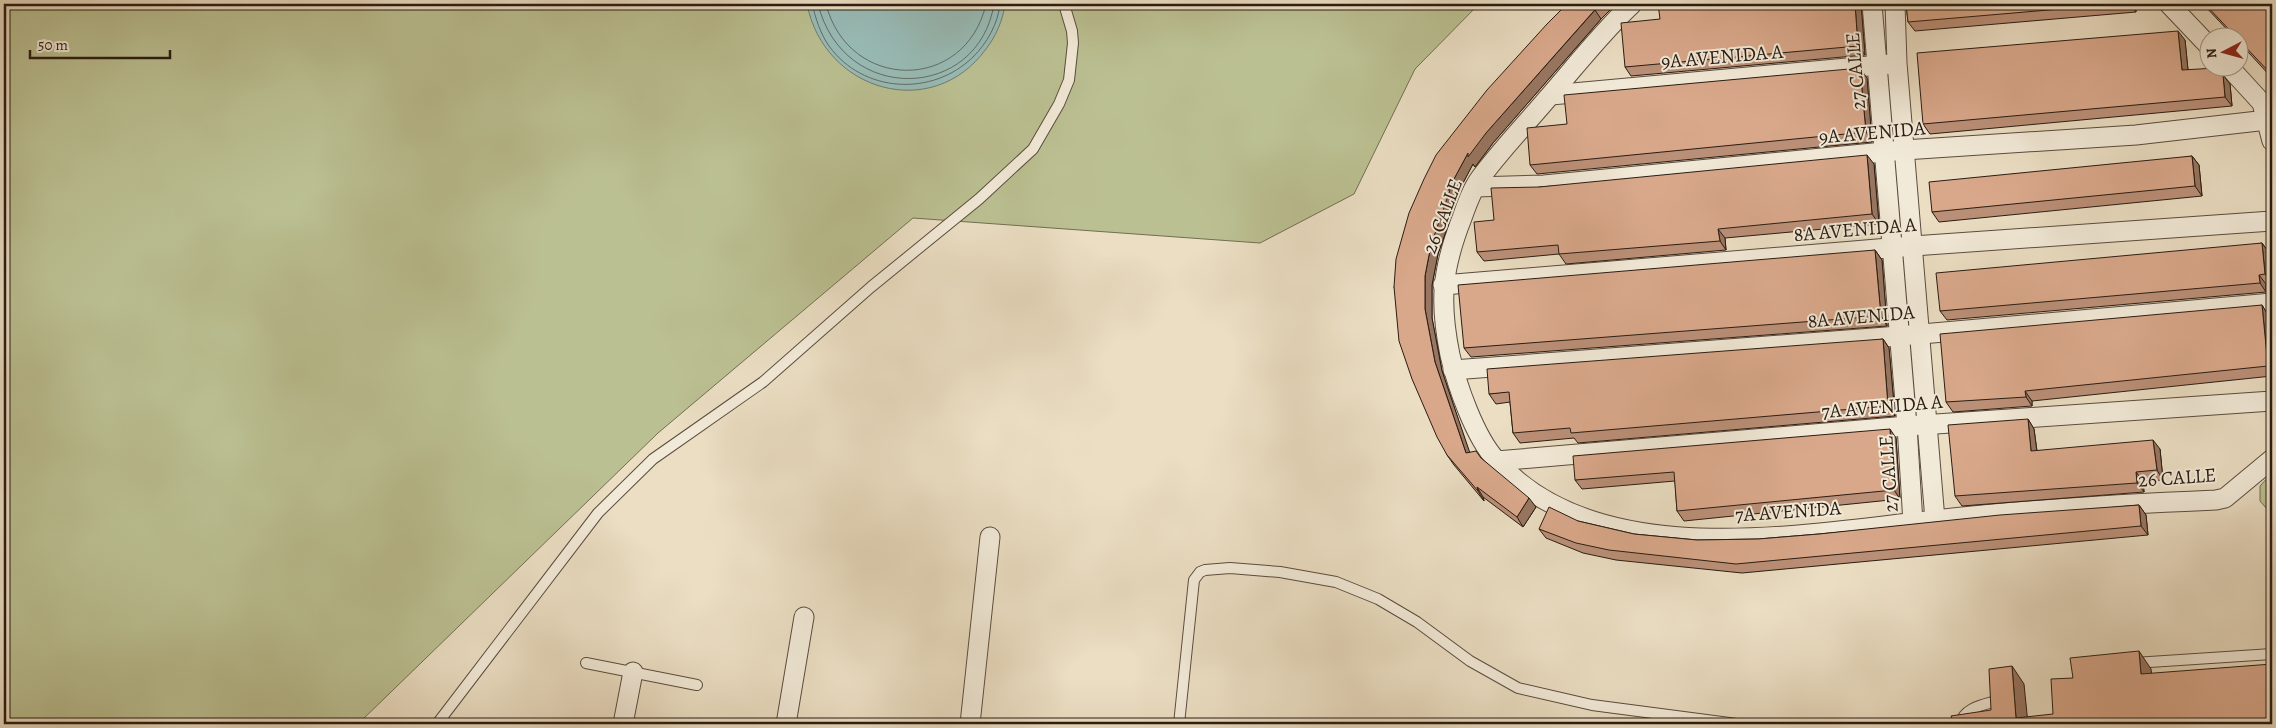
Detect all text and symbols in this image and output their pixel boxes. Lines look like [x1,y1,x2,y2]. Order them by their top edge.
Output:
scale bar [30,28,170,60]
north arrow [2198,28,2248,78]
street label: 27 CALLE [1839,31,1872,111]
text: 50 m [38,35,68,55]
street label: 9A AVENIDA A [1660,38,1784,75]
text: N [2202,47,2222,59]
street label: 9A AVENIDA [1818,114,1927,151]
street label: 26 CALLE [1416,175,1469,258]
street label: 8A AVENIDA A [1793,211,1918,248]
street label: 8A AVENIDA [1806,298,1916,335]
street label: 7A AVENIDA A [1820,388,1944,425]
street label: 27 CALLE [1872,434,1905,514]
street label: 26 CALLE [2137,461,2217,494]
street label: 7A AVENIDA [1734,494,1842,529]

